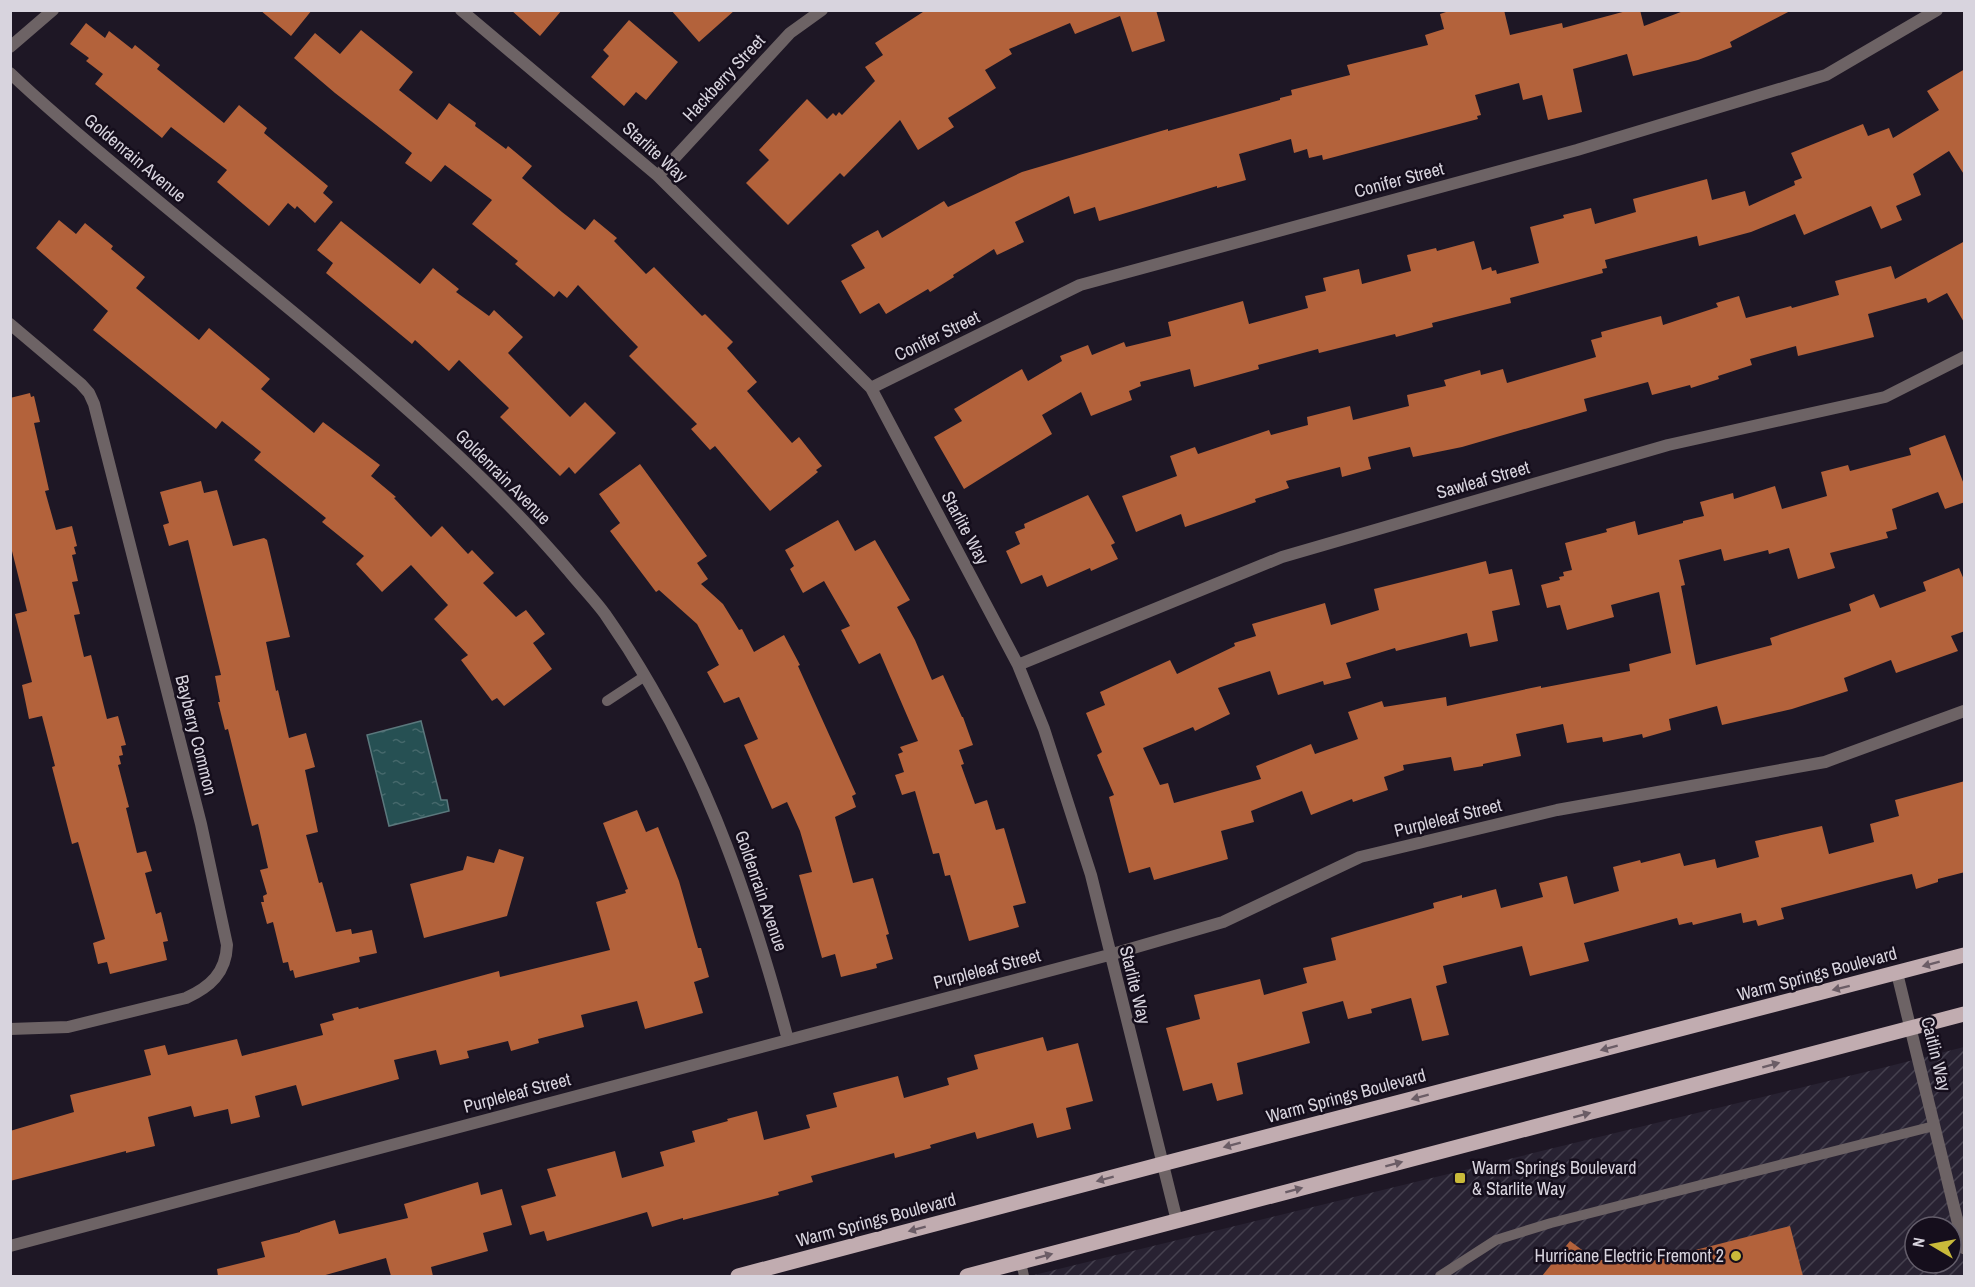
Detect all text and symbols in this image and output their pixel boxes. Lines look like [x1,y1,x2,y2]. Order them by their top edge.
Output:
street label: Hackberry Street [677,29,771,127]
street label: Goldenrain Avenue [79,108,192,208]
street label: Starlite Way [617,116,694,188]
street label: Conifer Street [1351,156,1446,203]
street label: Conifer Street [890,304,984,367]
street label: Goldenrain Avenue [450,423,557,530]
street label: Sawleaf Street [1433,454,1532,505]
street label: Starlite Way [936,487,996,569]
street label: Bayberry Common [169,672,223,798]
street label: Purpleleaf Street [1392,792,1504,843]
street label: Goldenrain Avenue [729,827,794,955]
street label: Warm Springs Boulevard [1734,940,1899,1007]
street label: Purpleleaf Street [931,942,1043,995]
street label: Starlite Way [1114,943,1157,1027]
one-way arrow [1922,960,1940,969]
one-way arrow [1832,983,1850,993]
street label: Caitlin Way [1915,1014,1958,1094]
one-way arrow [1600,1043,1618,1053]
one-way arrow [1762,1060,1780,1069]
street label: Warm Springs Boulevard [1263,1062,1428,1129]
street label: Purpleleaf Street [461,1066,573,1119]
one-way arrow [1411,1092,1430,1102]
one-way arrow [1573,1109,1591,1119]
one-way arrow [1222,1141,1241,1151]
place label: Warm Springs Boulevard & Starlite Way [1472,1155,1636,1201]
one-way arrow [1385,1159,1403,1168]
marker: Warm Springs Boulevard & Starlite Way [1453,1171,1467,1185]
one-way arrow [1096,1174,1115,1184]
one-way arrow [1285,1185,1303,1194]
street label: Warm Springs Boulevard [793,1186,958,1253]
north arrow [1903,1215,1963,1275]
one-way arrow [908,1225,926,1234]
text: N [1907,1236,1930,1249]
place label: Hurricane Electric Fremont 2 [1535,1243,1724,1268]
marker: Hurricane Electric Fremont 2 [1729,1249,1743,1263]
one-way arrow [1035,1251,1053,1260]

